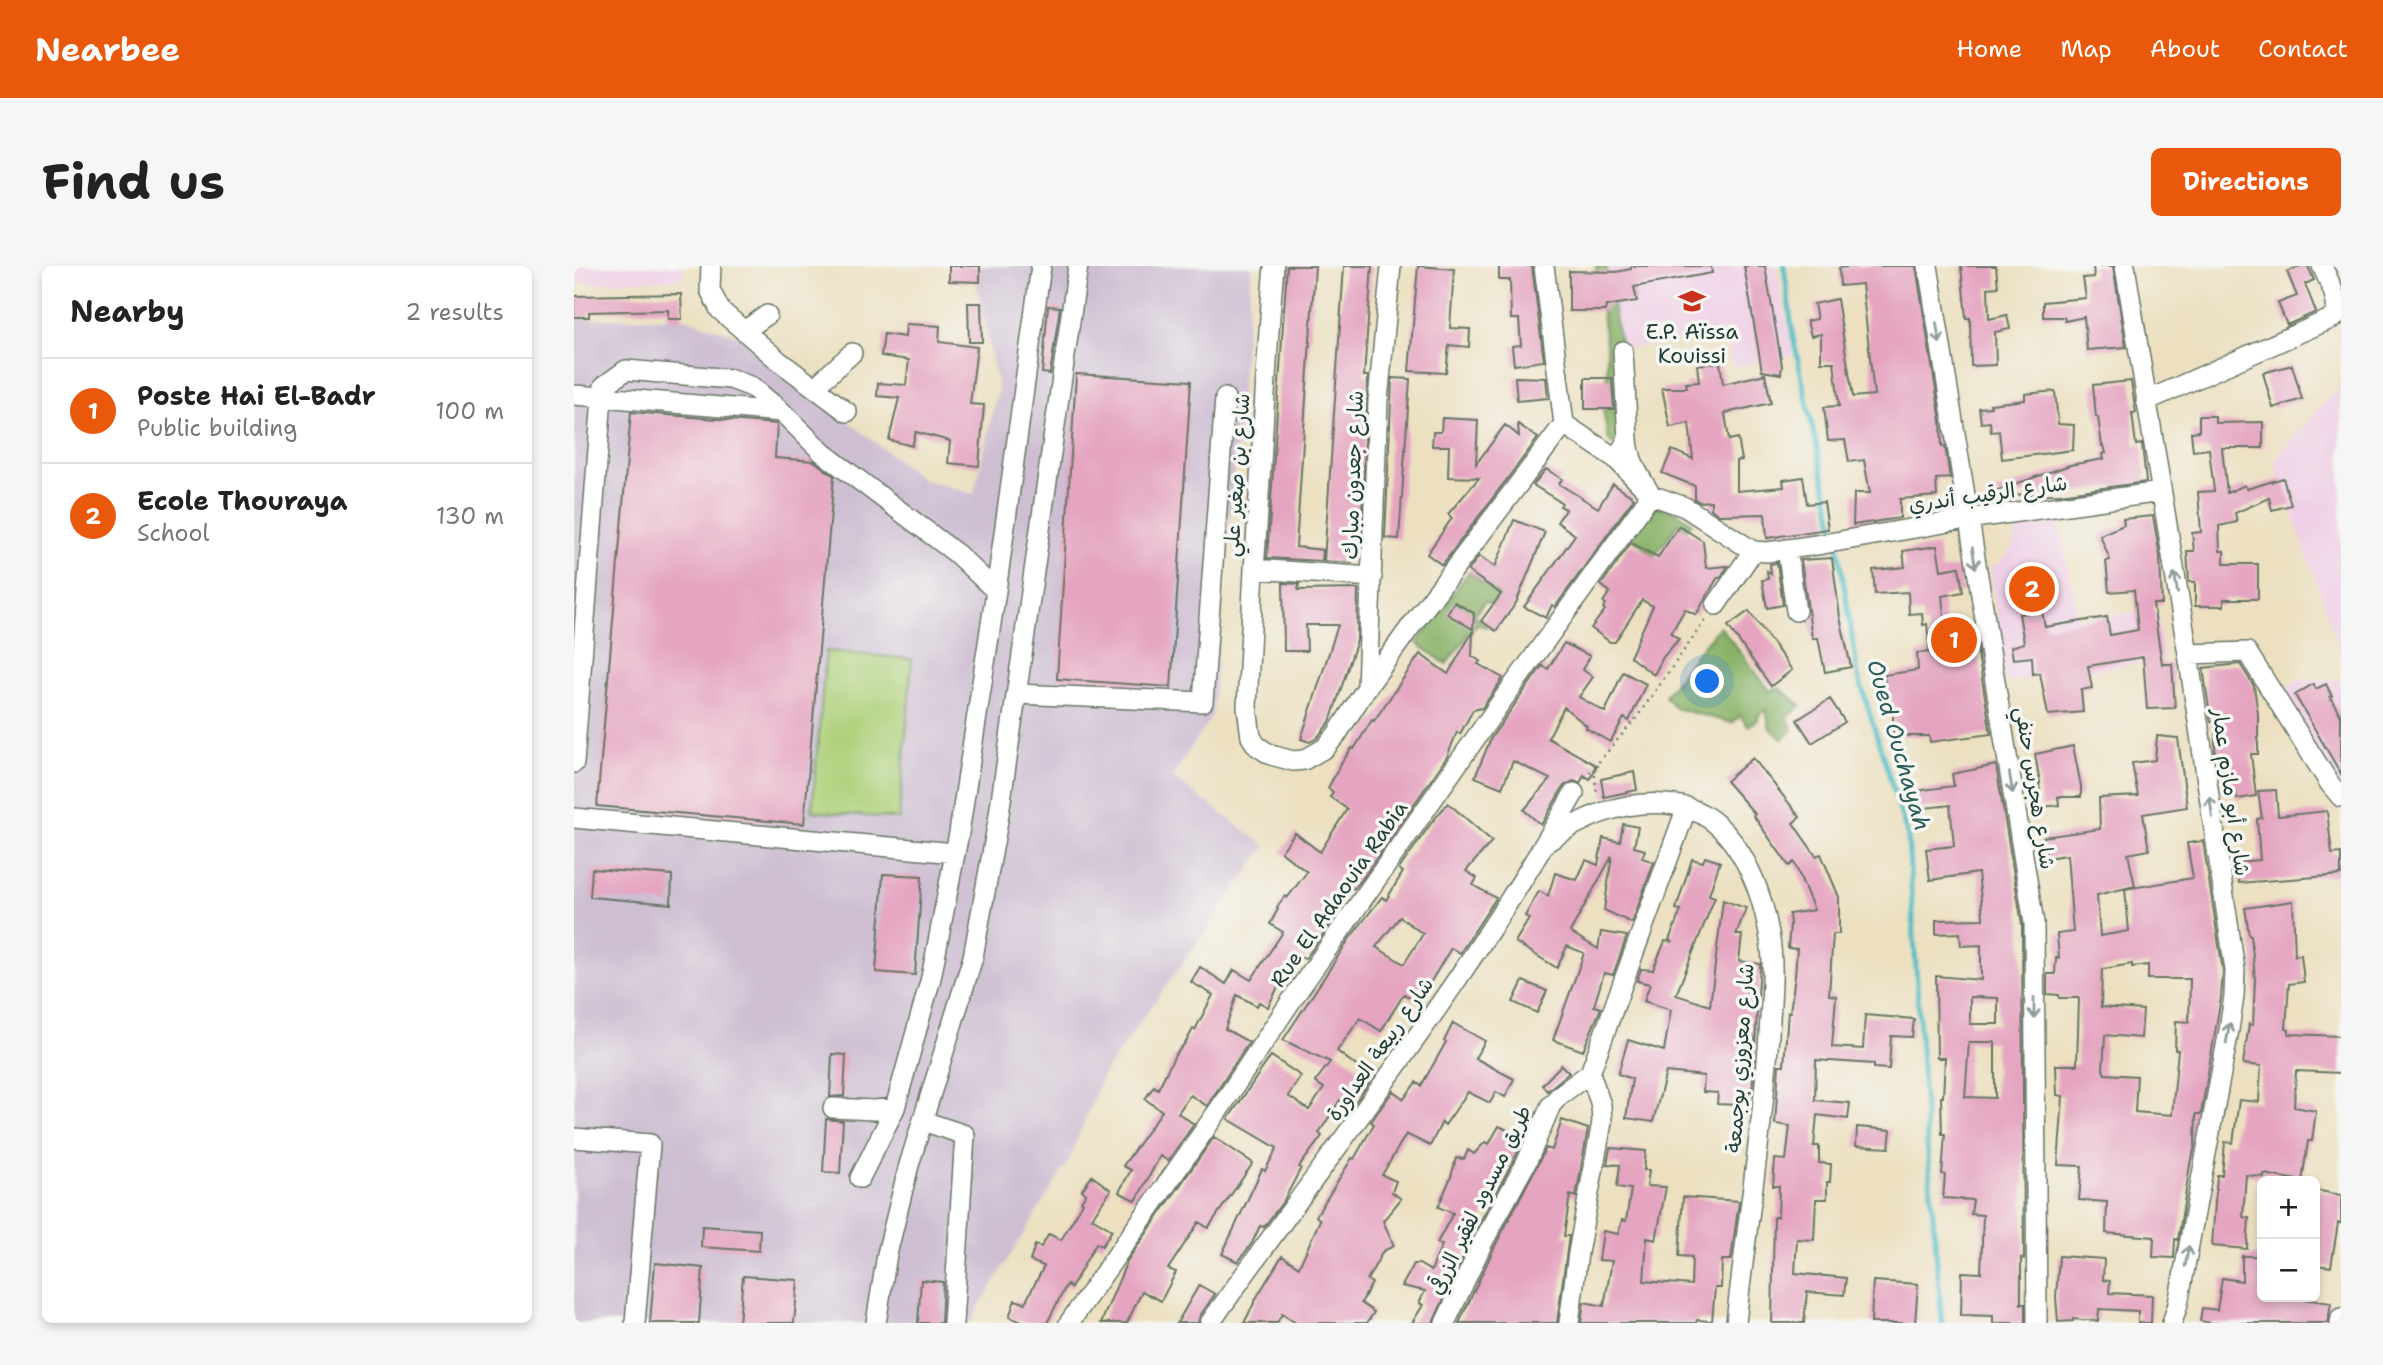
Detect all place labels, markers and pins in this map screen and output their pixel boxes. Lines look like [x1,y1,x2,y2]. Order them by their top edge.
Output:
school or university icon: E.P. Aïssa Kouissi [1677,286,1707,316]
place label: E.P. Aïssa Kouissi [1646,318,1738,370]
pin: 2 [2009,563,2055,615]
pin: 1 [1931,614,1977,666]

